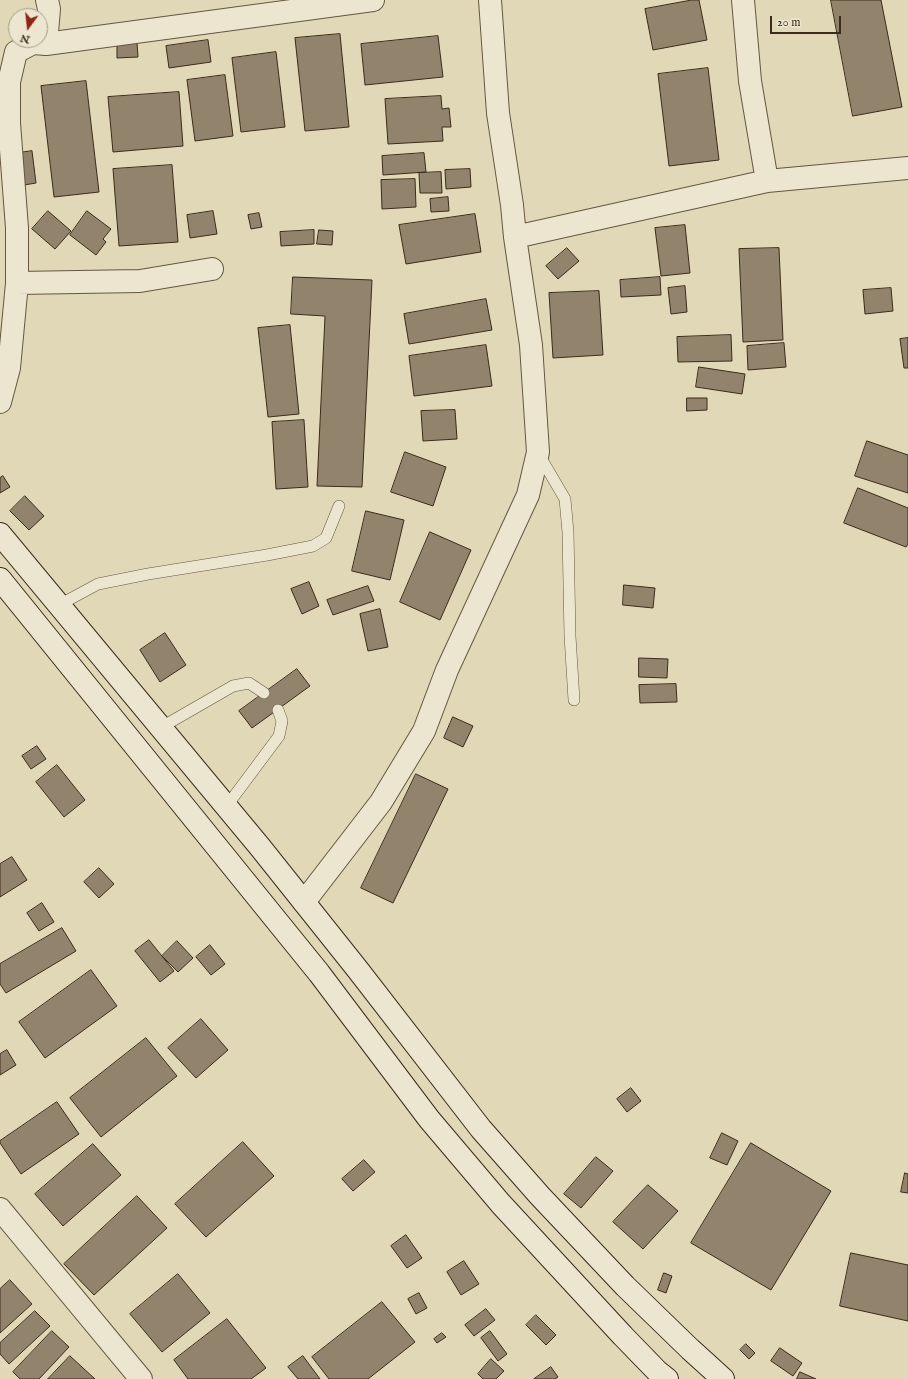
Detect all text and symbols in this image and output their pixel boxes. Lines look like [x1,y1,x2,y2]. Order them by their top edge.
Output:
north arrow [8,8,48,48]
scale bar [772,8,843,34]
text: 20 m [777,15,800,30]
text: N [19,31,32,47]

